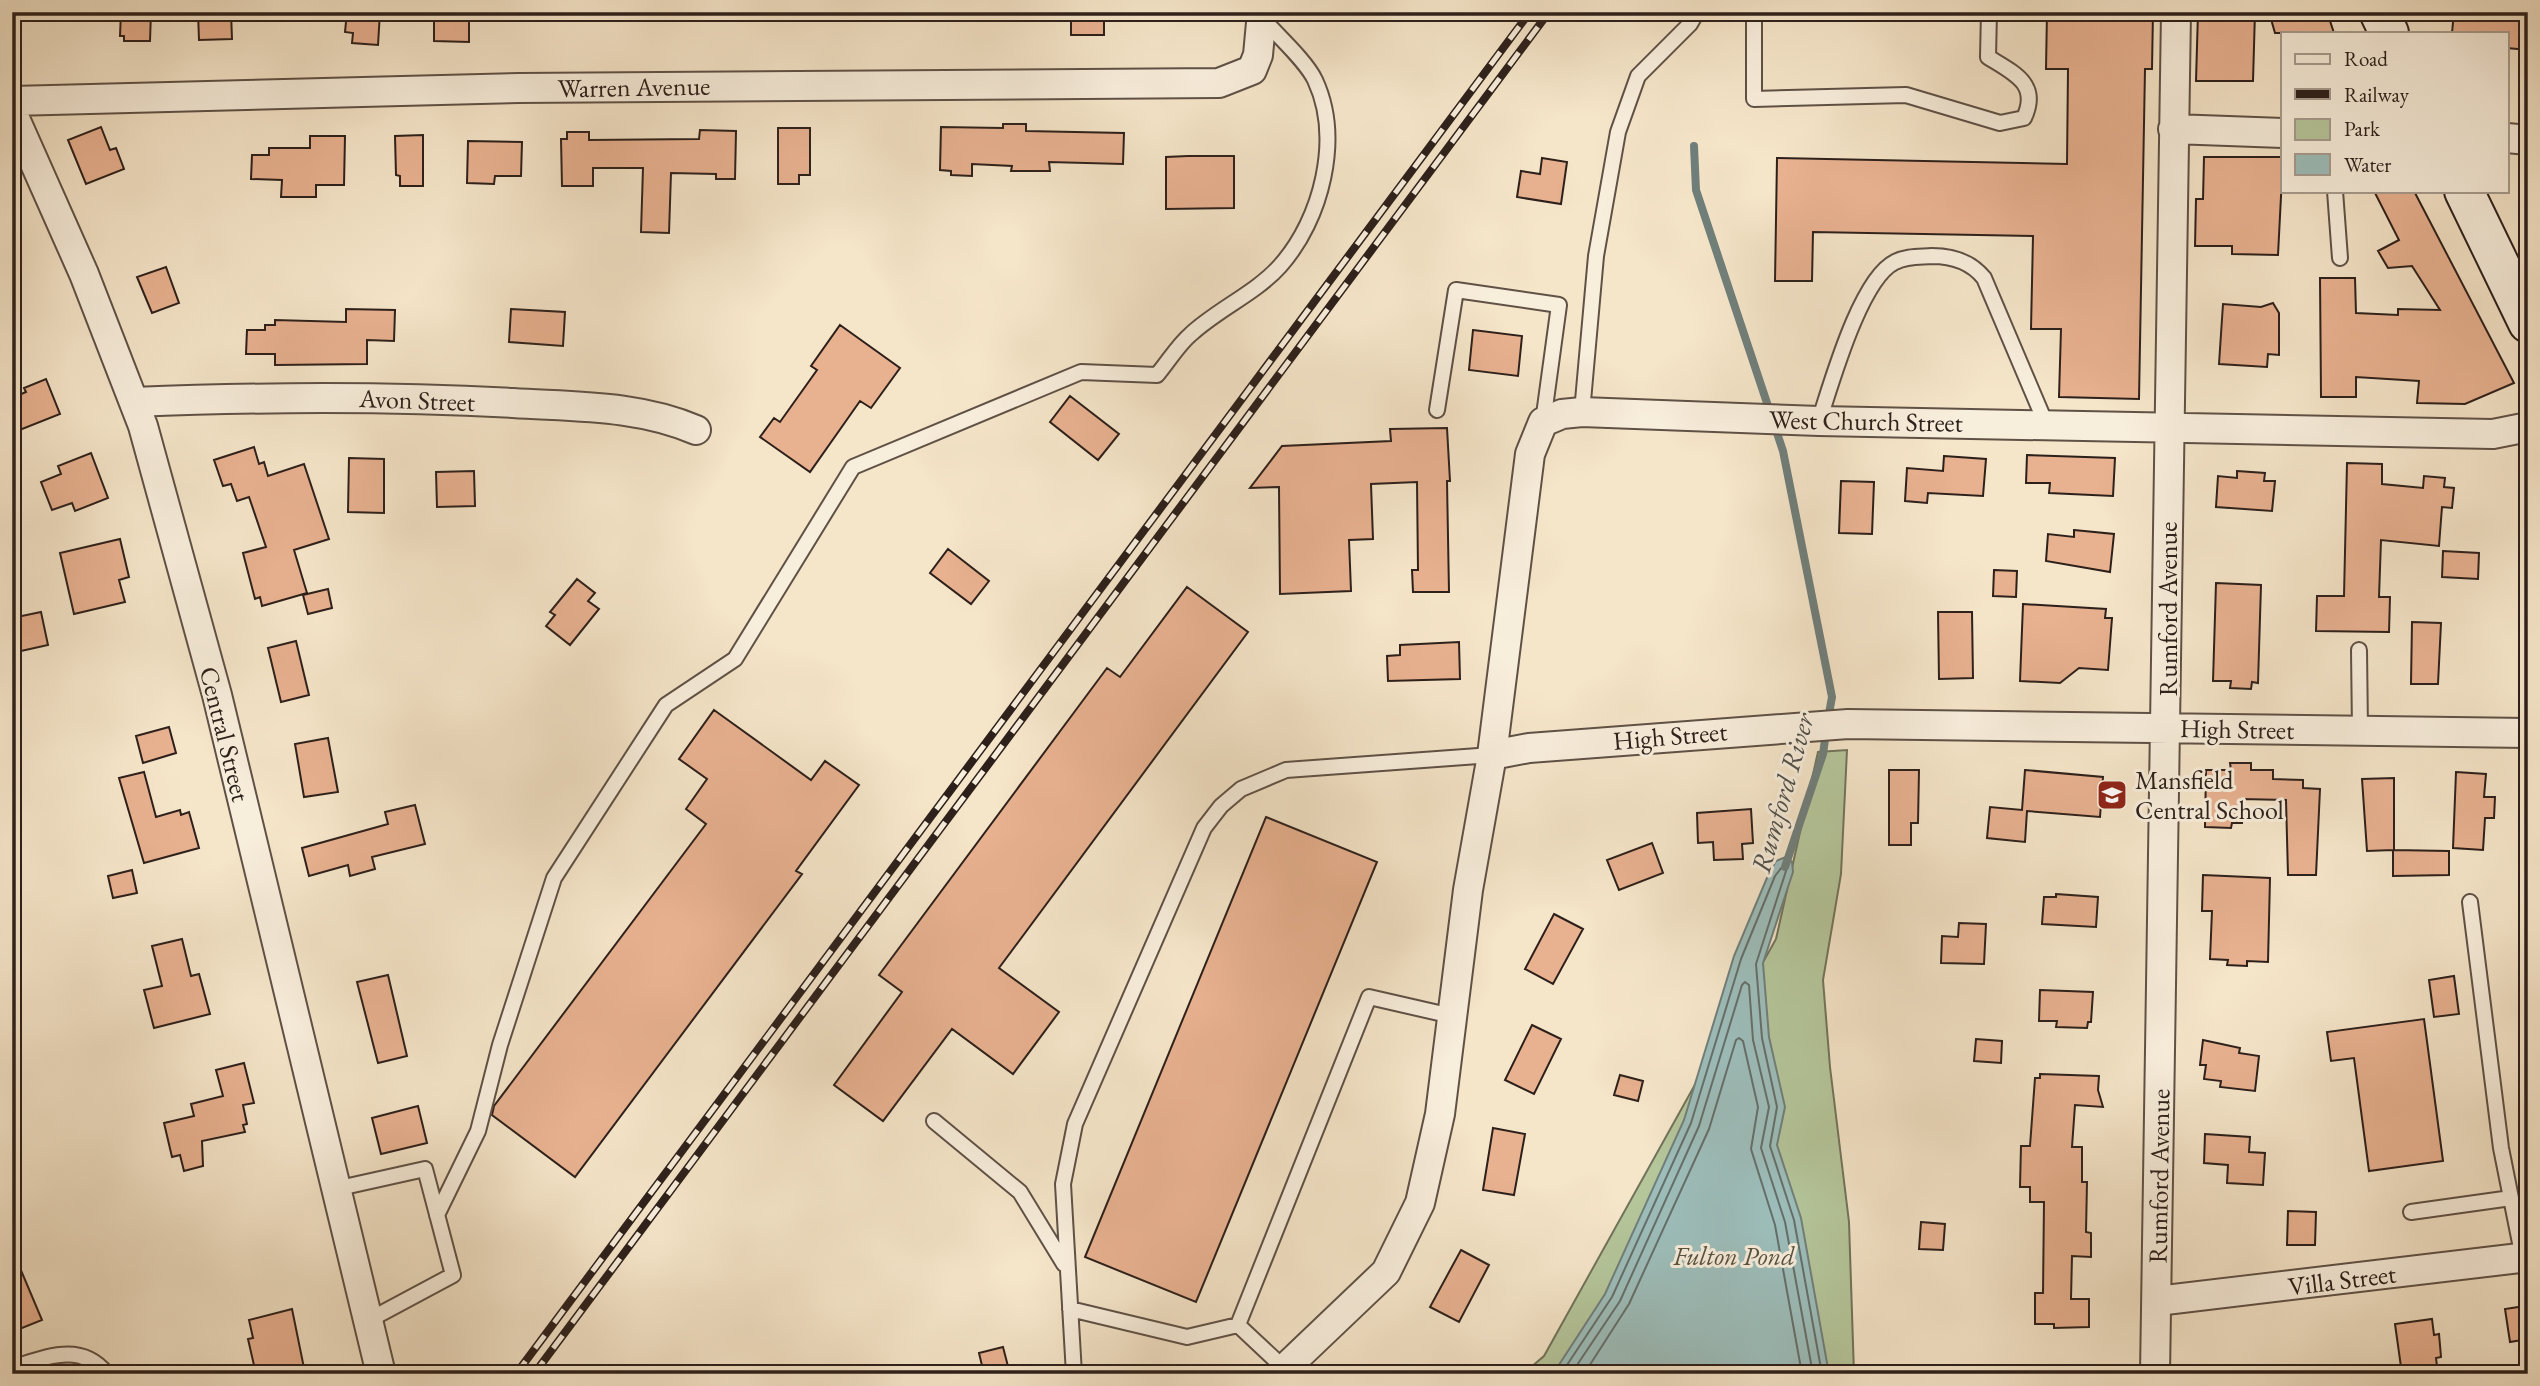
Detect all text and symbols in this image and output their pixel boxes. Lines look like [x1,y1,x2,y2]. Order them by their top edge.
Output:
legend [2281,32,2508,192]
text: Road [2344,45,2388,72]
street label: Warren Avenue [557,69,711,105]
text: Railway [2344,81,2410,108]
text: Park [2344,115,2381,142]
text: Water [2344,151,2391,178]
street label: Avon Street [358,381,475,419]
street label: West Church Street [1769,402,1963,440]
street label: Rumford Avenue [2151,522,2185,696]
street label: Central Street [192,663,258,805]
water label: Rumford River [1742,708,1822,877]
street label: High Street [2179,711,2295,747]
street label: High Street [1612,714,1728,758]
place label: Mansfield Central School [2135,763,2284,827]
school or university icon: Mansfield Central School [2095,778,2129,812]
street label: Rumford Avenue [2140,1088,2178,1264]
park label: Fulton Pond [1672,1239,1795,1273]
street label: Villa Street [2286,1257,2398,1303]

